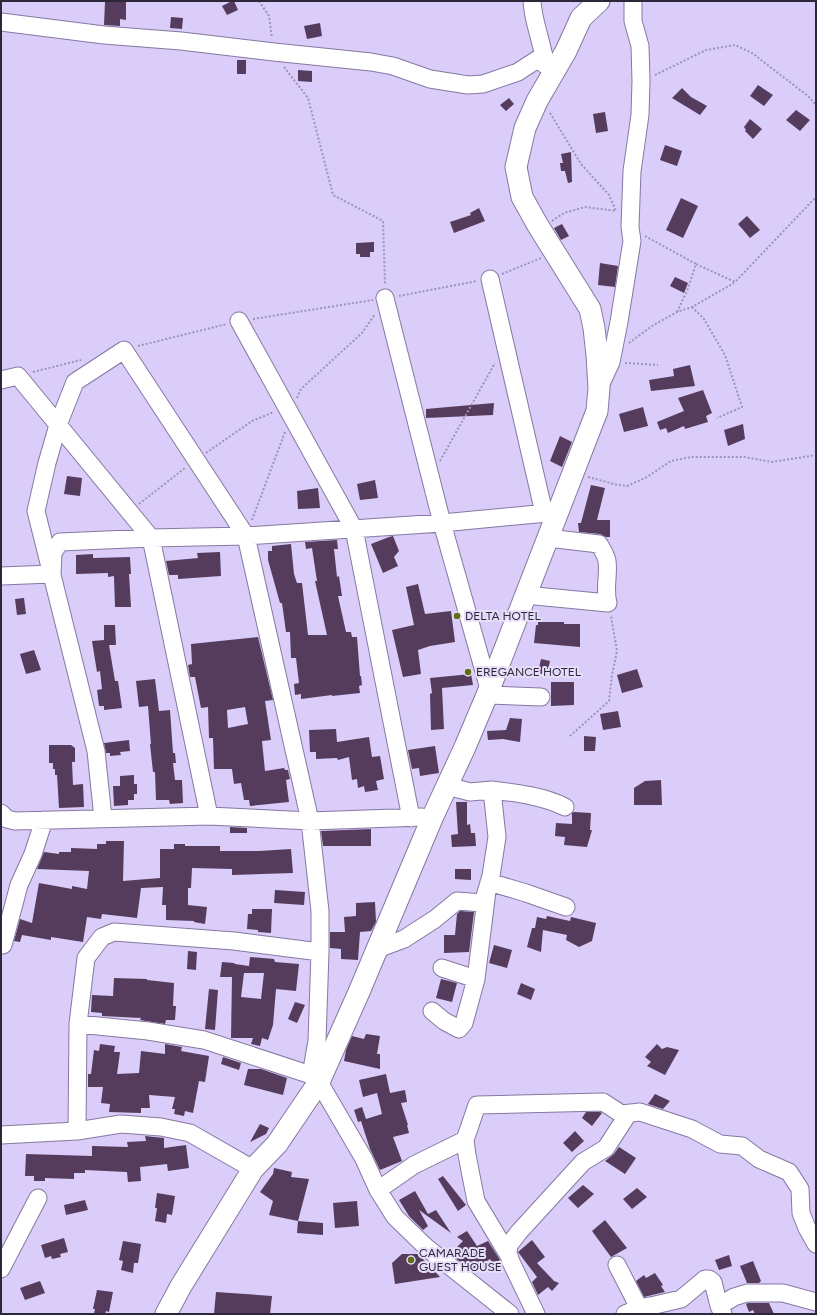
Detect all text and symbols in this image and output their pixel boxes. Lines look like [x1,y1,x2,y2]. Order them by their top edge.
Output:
place label: DELTA HOTEL [465,609,542,623]
marker: DELTA HOTEL [452,611,462,621]
place label: EREGANCE HOTEL [476,665,582,679]
marker: EREGANCE HOTEL [463,667,473,677]
place label: CAMARADE GUEST HOUSE [419,1246,502,1274]
marker: CAMARADE GUEST HOUSE [406,1255,416,1265]

